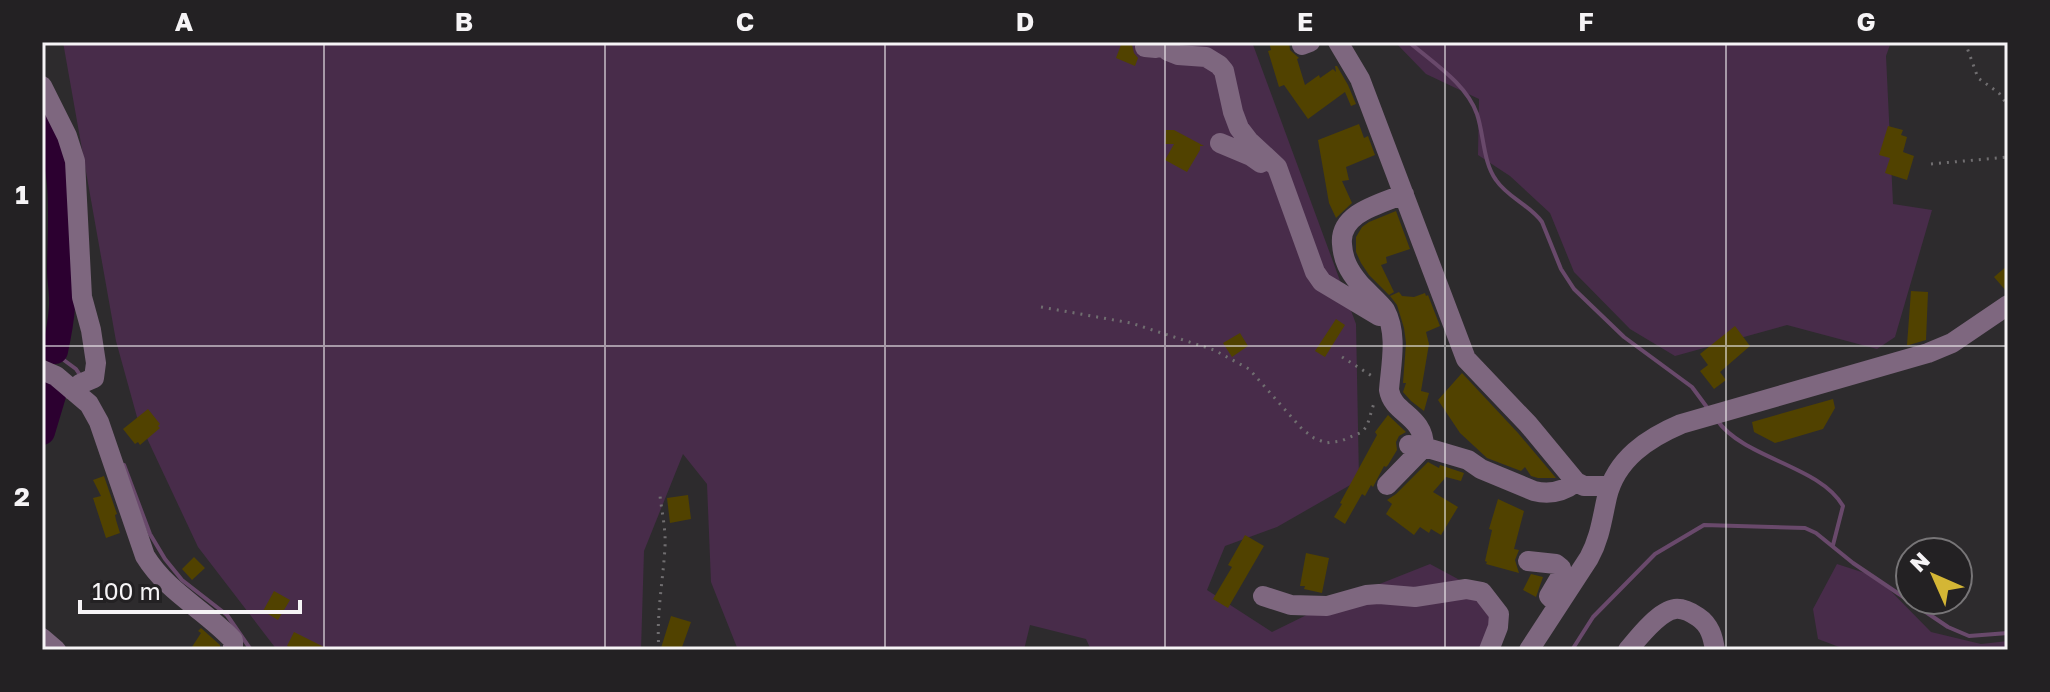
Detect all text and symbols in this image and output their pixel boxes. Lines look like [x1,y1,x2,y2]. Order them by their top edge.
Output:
text: A [175,6,194,37]
text: B [455,6,473,37]
text: C [736,6,754,37]
text: D [1016,6,1034,37]
text: E [1297,6,1313,37]
text: F [1578,6,1594,37]
text: G [1856,6,1876,37]
text: 1 [15,179,29,210]
text: 2 [14,481,30,512]
north arrow [1894,536,1974,616]
text: N [1904,546,1935,577]
scale bar [80,564,300,614]
text: 100 m [92,576,161,605]

